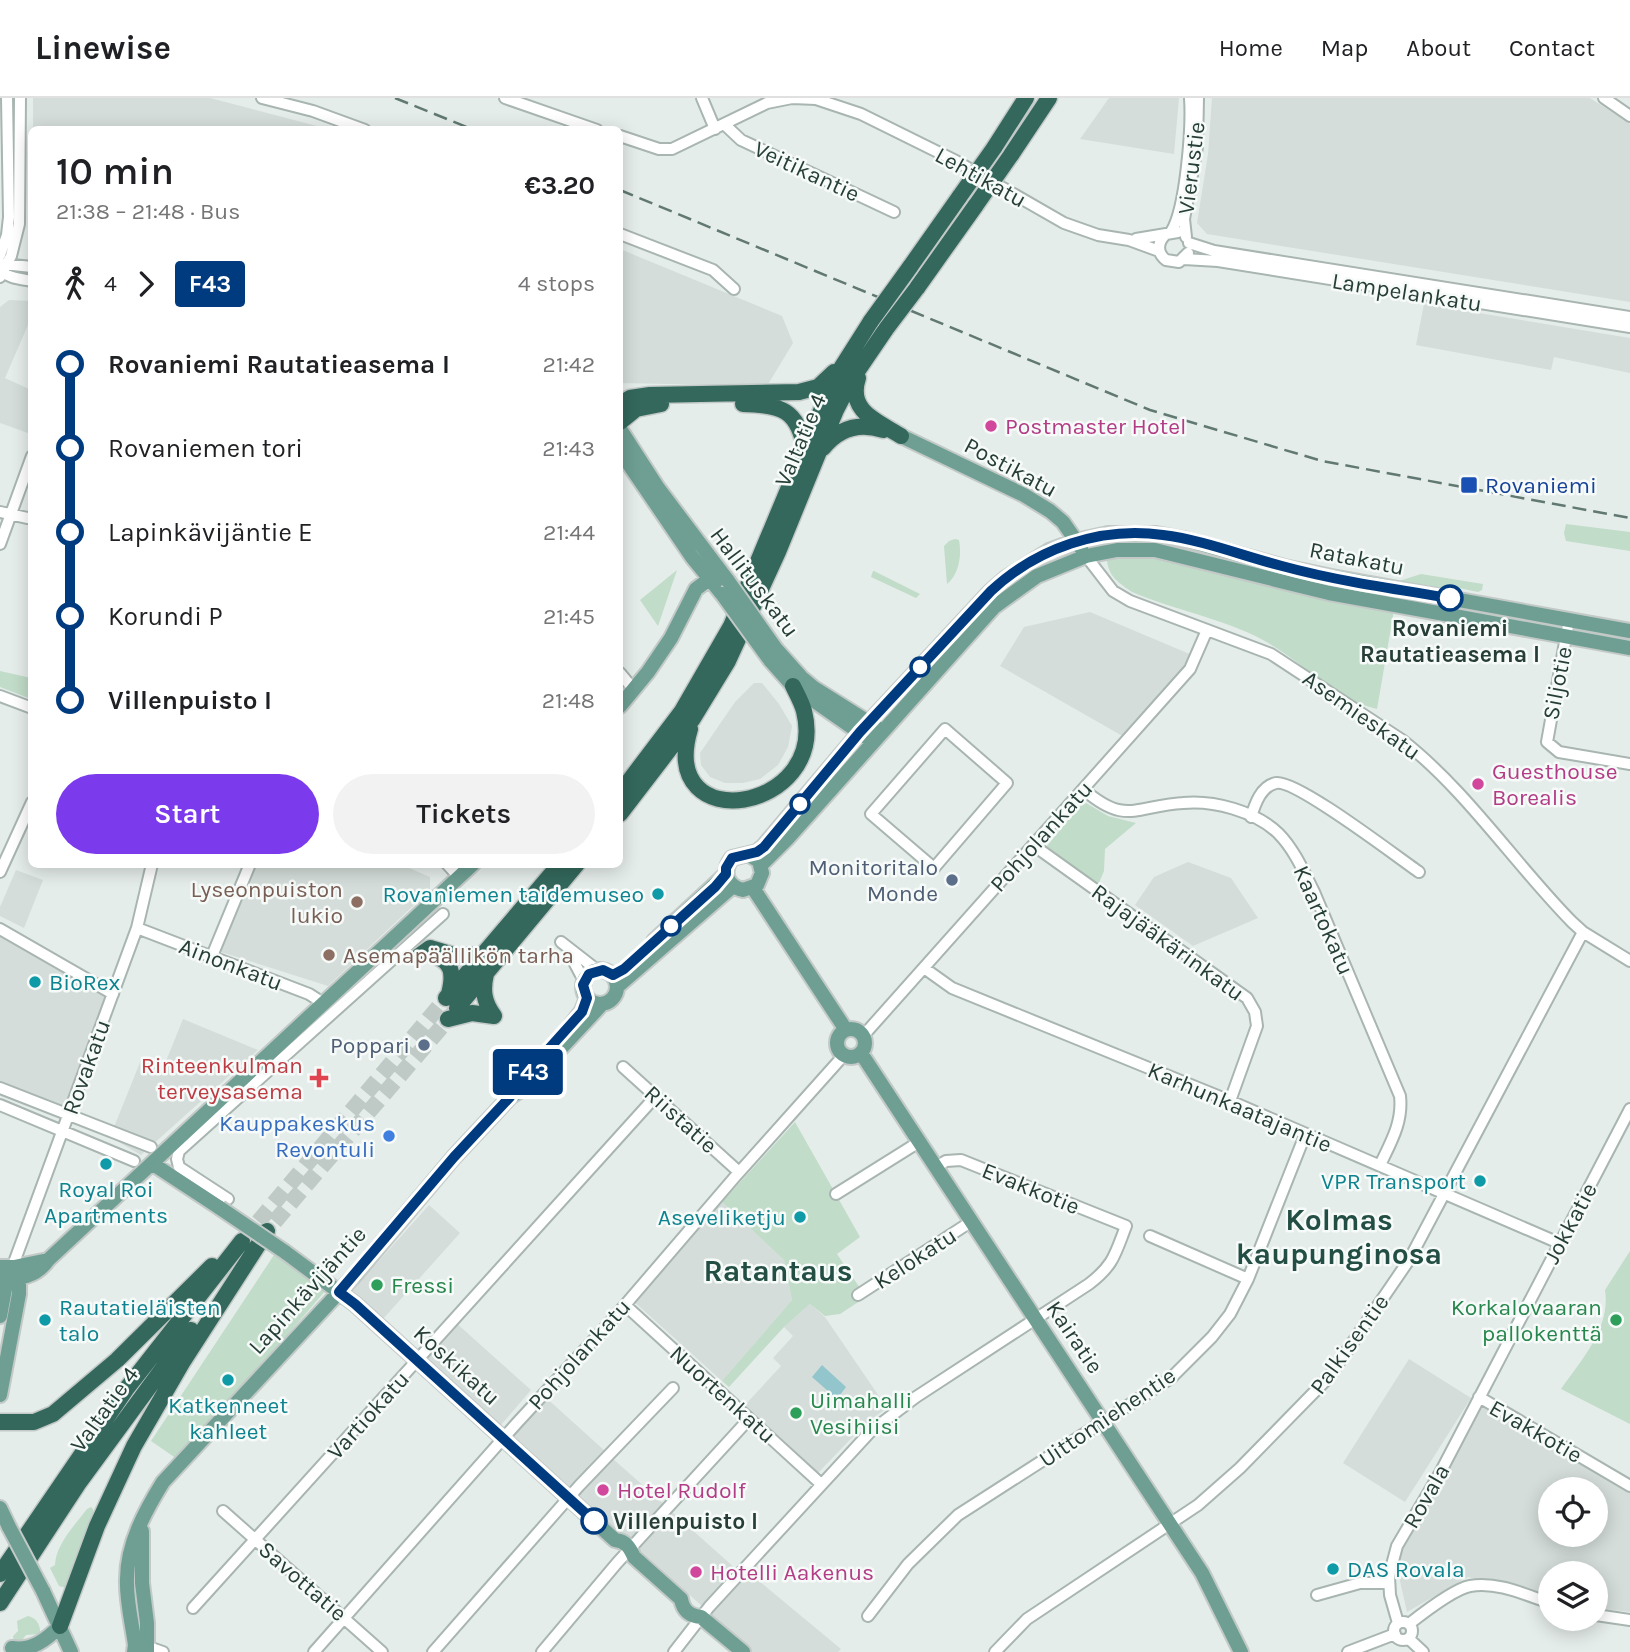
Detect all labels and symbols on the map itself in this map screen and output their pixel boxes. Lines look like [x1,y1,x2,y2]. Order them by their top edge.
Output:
street label: Vierustie [1172,120,1211,216]
street label: Veitikantie [750,135,864,208]
street label: Lehtikatu [930,141,1031,214]
street label: Lampelankatu [1330,267,1484,318]
street label: Valtatie 4 [769,390,832,491]
place label: Postmaster Hotel [1005,413,1186,440]
marker: Postmaster Hotel [983,418,999,434]
street label: Postikatu [960,432,1062,503]
place label: Rovaniemi [1485,472,1597,499]
marker: Rovaniemi [1459,475,1479,495]
street label: Hallituskatu [705,522,805,643]
street label: Ratakatu [1307,536,1407,581]
marker: Rovaniemi Rautatieasema I [1437,585,1463,611]
place label: Rovaniemi Rautatieasema I [1360,615,1540,668]
street label: Siljotie [1537,644,1578,722]
unlabelled marker [910,657,930,677]
street label: Asemieskatu [1298,665,1426,766]
place label: Guesthouse Borealis [1492,758,1618,811]
street label: Pohjolankatu [984,775,1098,897]
marker: Guesthouse Borealis [1470,776,1486,792]
unlabelled marker [790,794,810,814]
place label: Monitoritalo Monde [809,854,938,907]
street label: Kaartokatu [1287,861,1360,979]
marker: Monitoritalo Monde [944,872,960,888]
place label: Lyseonpuiston lukio [190,876,343,929]
street label: Rajajääkärinkatu [1086,878,1249,1007]
place label: Rovaniemen taidemuseo [382,881,644,908]
marker: Rovaniemen taidemuseo [650,886,666,902]
marker: Lyseonpuiston lukio [349,894,365,910]
unlabelled marker [661,916,681,936]
street label: Ainonkatu [175,932,286,997]
place label: Asemapäällikön tarha [343,942,574,969]
marker: Asemapäällikön tarha [321,947,337,963]
place label: BioRex [49,969,121,996]
marker: BioRex [27,974,43,990]
street label: Rovakatu [57,1016,116,1118]
place label: Poppari [330,1032,410,1059]
marker: Poppari [416,1037,432,1053]
line badge: F43 [488,1049,568,1095]
place label: Rinteenkulman terveysasema [141,1052,303,1105]
street label: Karhunkaatajantie [1144,1056,1336,1158]
marker: Rinteenkulman terveysasema [309,1068,329,1088]
street label: Riistatie [639,1080,723,1159]
place label: Kauppakeskus Revontuli [219,1110,375,1163]
marker: Kauppakeskus Revontuli [381,1128,397,1144]
marker: Royal Roi Apartments [98,1156,114,1172]
street label: Evakkotie [978,1157,1084,1220]
place label: VPR Transport [1321,1168,1466,1195]
marker: VPR Transport [1472,1173,1488,1189]
place label: Royal Roi Apartments [44,1176,168,1229]
street label: Jokkatie [1538,1178,1603,1268]
district label: Kolmas kaupunginosa [1236,1202,1442,1272]
place label: Aseveliketju [658,1204,786,1231]
marker: Aseveliketju [792,1209,808,1225]
street label: Lapinkävijäntie [243,1221,372,1360]
street label: Kelokatu [869,1222,962,1295]
district label: Ratantaus [704,1253,852,1289]
place label: Fressi [391,1272,454,1299]
marker: Fressi [369,1277,385,1293]
street label: Palkisentie [1304,1289,1395,1399]
street label: Pohjolankatu [522,1293,636,1415]
place label: Rautatieläisten talo [59,1294,221,1347]
place label: Korkalovaaran pallokenttä [1451,1294,1602,1347]
street label: Kairatie [1041,1296,1109,1379]
marker: Rautatieläisten talo [37,1312,53,1328]
marker: Korkalovaaran pallokenttä [1608,1312,1624,1328]
street label: Koskikatu [408,1320,505,1411]
street label: Nuortenkatu [664,1340,781,1449]
street label: Valtatie 4 [65,1361,144,1457]
street label: Uittomiehentie [1034,1362,1181,1473]
street label: Vartiokatu [322,1366,415,1465]
marker: Katkenneet kahleet [220,1372,236,1388]
place label: Uimahalli Vesihiisi [810,1387,912,1440]
place label: Katkenneet kahleet [168,1392,288,1445]
street label: Evakkotie [1484,1394,1587,1469]
marker: Uimahalli Vesihiisi [788,1405,804,1421]
street label: Rovala [1397,1459,1456,1533]
place label: Hotel Rudolf [617,1477,746,1504]
marker: Hotel Rudolf [595,1482,611,1498]
marker: Villenpuisto I [581,1508,607,1534]
place label: Villenpuisto I [613,1508,758,1535]
street label: Savottatie [253,1536,352,1627]
place label: DAS Rovala [1347,1556,1465,1583]
place label: Hotelli Aakenus [710,1559,874,1586]
marker: DAS Rovala [1325,1561,1341,1577]
marker: Hotelli Aakenus [688,1564,704,1580]

